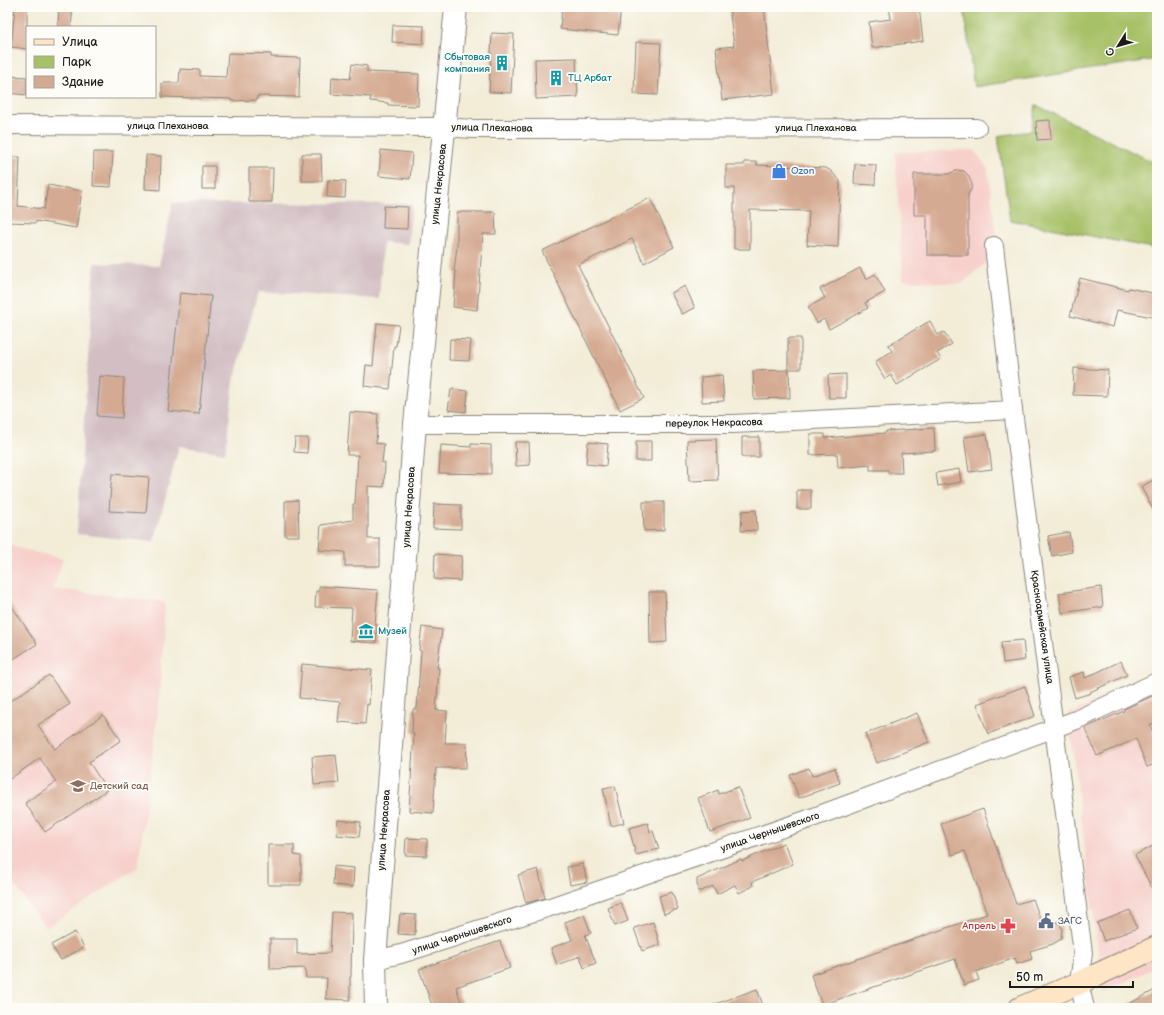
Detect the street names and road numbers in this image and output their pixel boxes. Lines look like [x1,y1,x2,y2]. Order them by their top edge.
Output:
street label: улица Плеханова [127,120,209,132]
street label: улица Плеханова [451,121,533,135]
street label: улица Плеханова [775,122,857,134]
street label: улица Некрасова [429,143,449,225]
street label: переулок Некрасова [665,416,763,430]
street label: улица Некрасова [400,466,418,548]
street label: Красноармейская улица [1028,569,1056,685]
street label: улица Некрасова [375,789,393,871]
street label: улица Чернышевского [719,809,821,855]
street label: улица Чернышевского [411,913,513,957]

